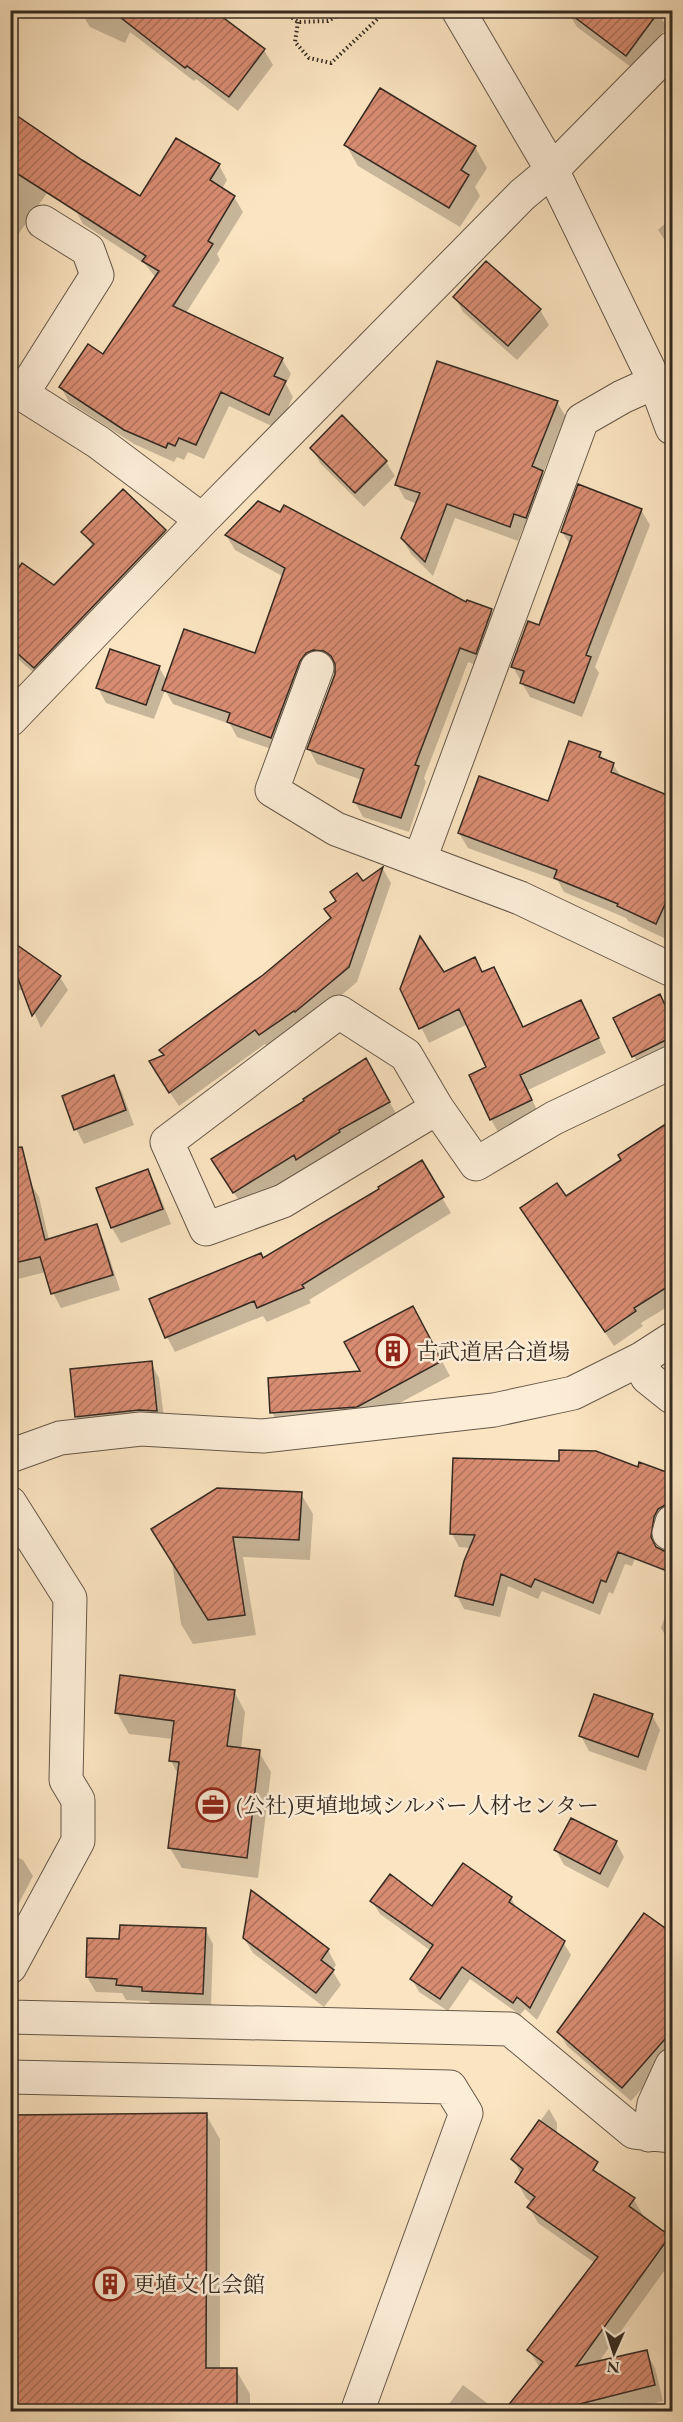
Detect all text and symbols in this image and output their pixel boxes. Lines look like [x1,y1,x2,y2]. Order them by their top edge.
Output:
building icon: 古武道居合道場 [375,1333,411,1369]
place label: 古武道居合道場 [416,1337,570,1366]
office icon: (公社)更埴地域シルバー人材センター [195,1787,231,1823]
place label: (公社)更埴地域シルバー人材センター [236,1791,599,1820]
building icon: 更埴文化会館 [92,2266,128,2302]
place label: 更埴文化会館 [133,2270,265,2299]
north arrow [584,2323,644,2383]
text: N [606,2357,620,2378]

